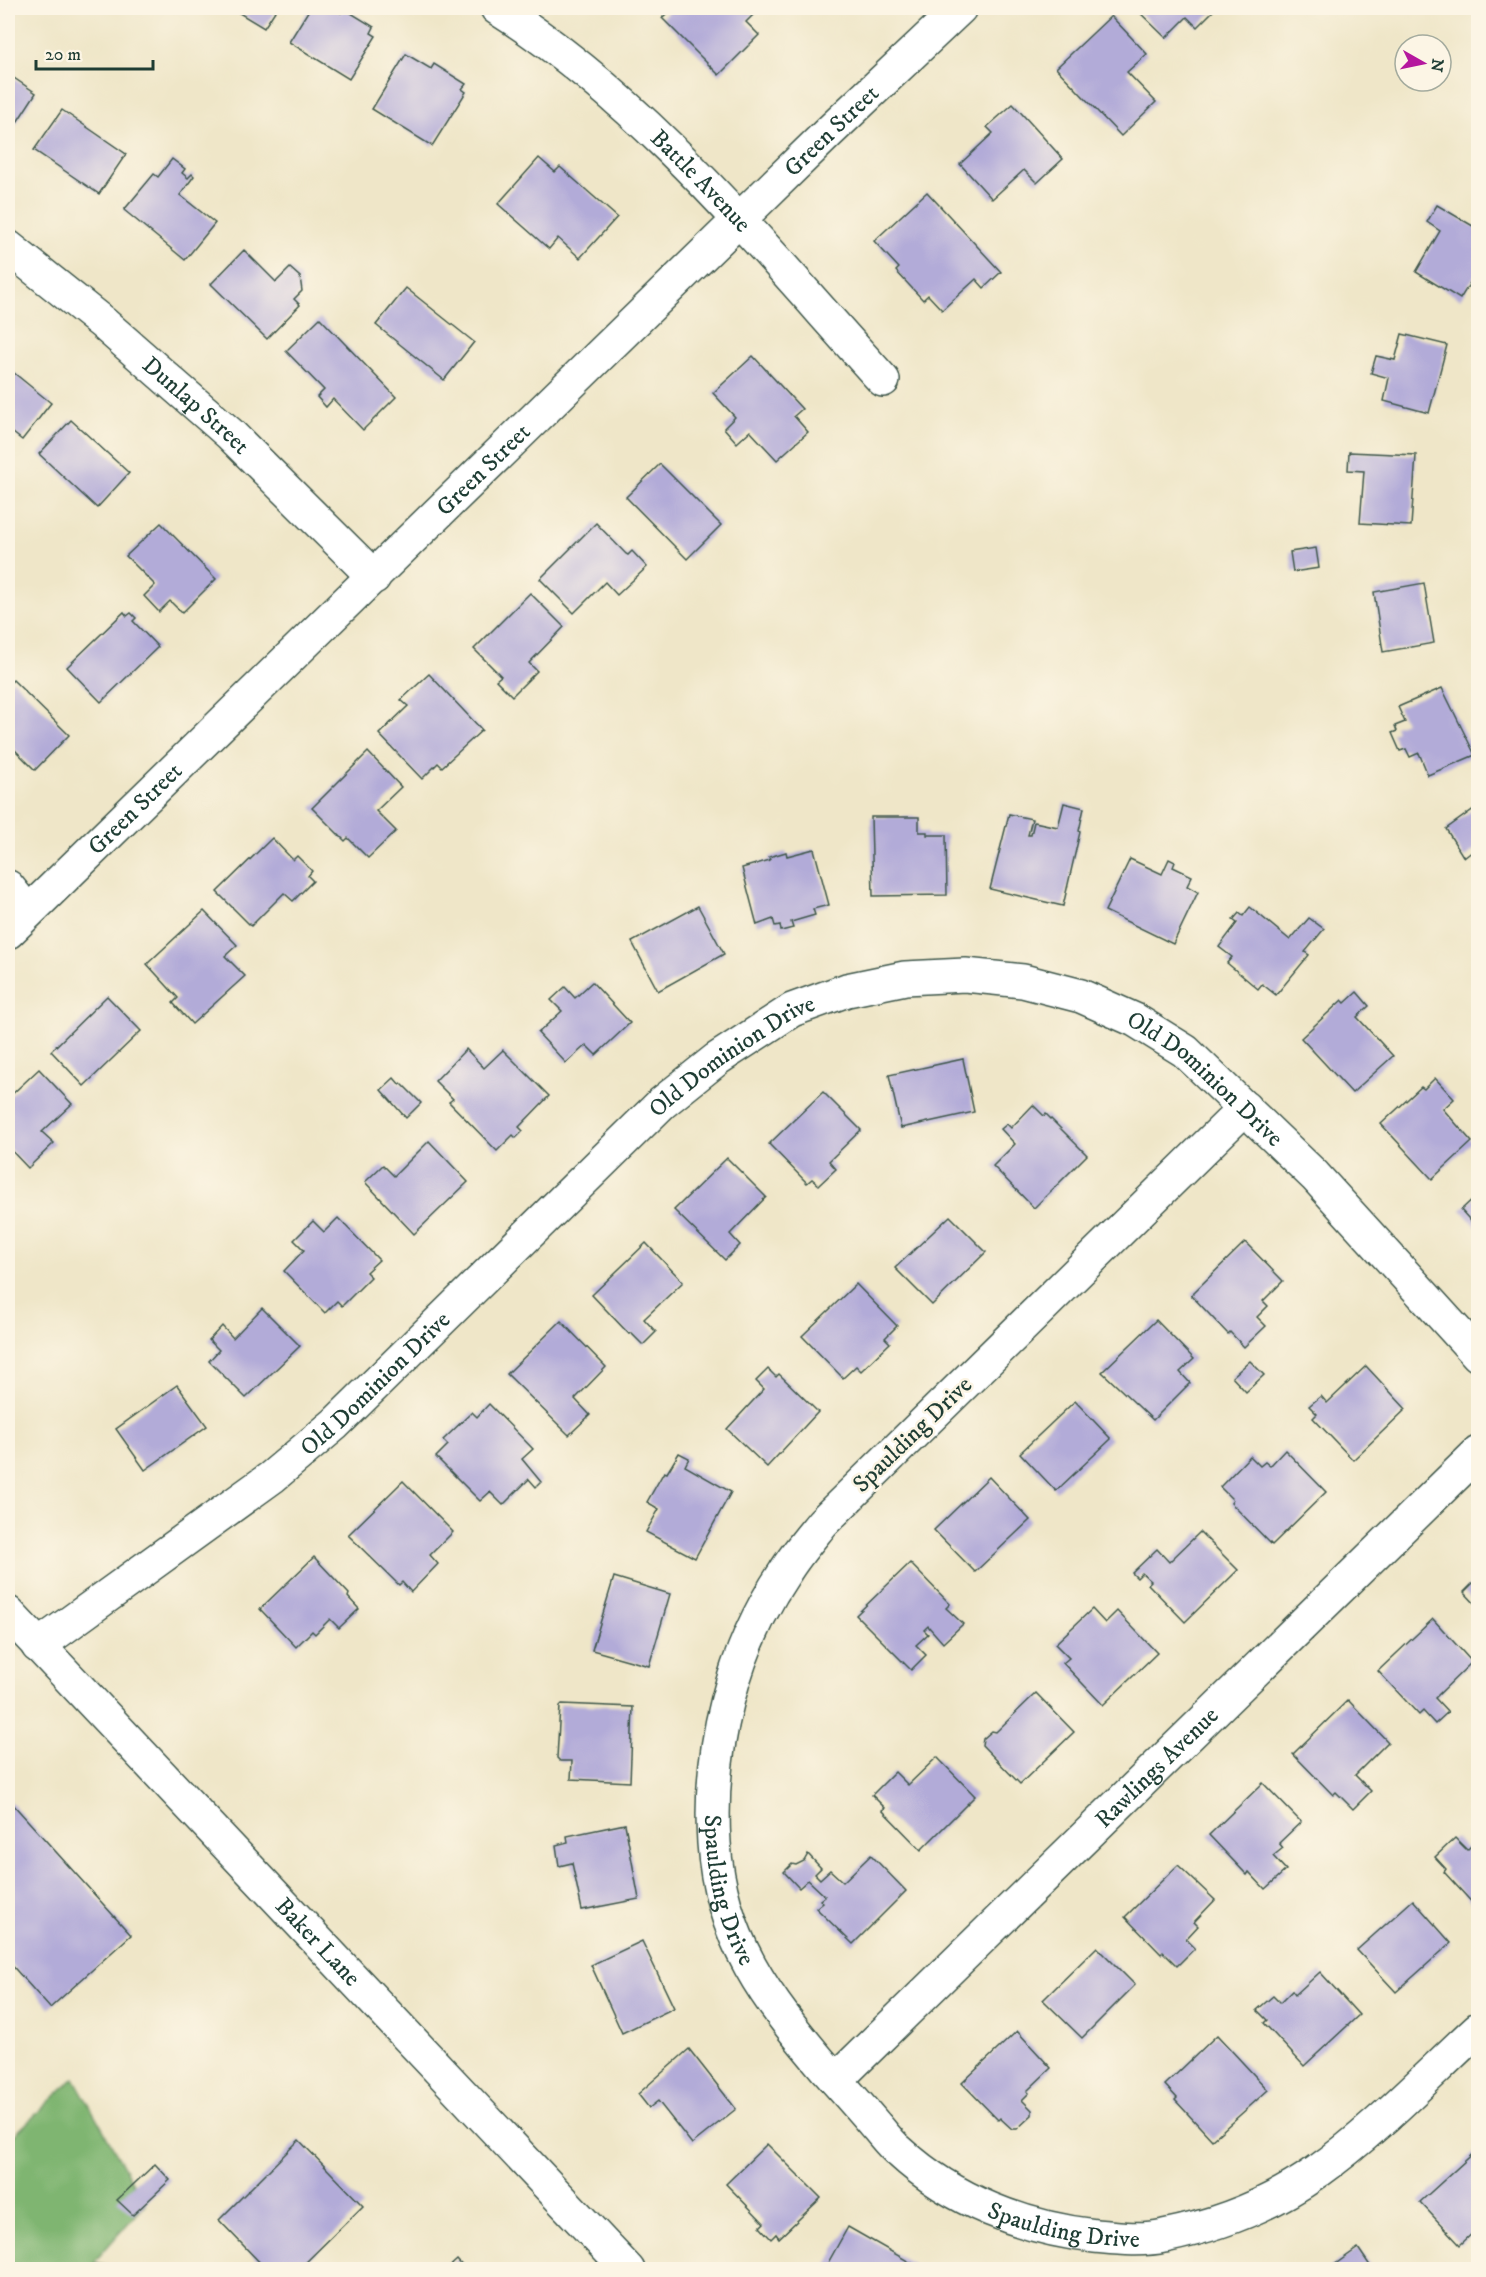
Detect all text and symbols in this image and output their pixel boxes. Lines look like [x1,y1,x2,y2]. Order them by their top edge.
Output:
scale bar [36,33,153,71]
north arrow [1393,33,1453,93]
text: 20 m [45,44,81,66]
text: N [1426,57,1448,73]
street label: Green Street [778,78,886,183]
street label: Battle Avenue [644,123,757,239]
street label: Dunlap Street [136,350,256,461]
street label: Green Street [430,417,537,523]
street label: Green Street [82,756,189,862]
street label: Old Dominion Drive [643,989,819,1124]
street label: Old Dominion Drive [1121,1005,1289,1153]
street label: Old Dominion Drive [294,1305,457,1463]
street label: Spaulding Drive [847,1370,979,1499]
street label: Rawlings Avenue [1089,1701,1225,1835]
street label: Spaulding Drive [697,1814,761,1971]
street label: Baker Lane [268,1892,367,1993]
street label: Spaulding Drive [983,2196,1140,2255]

